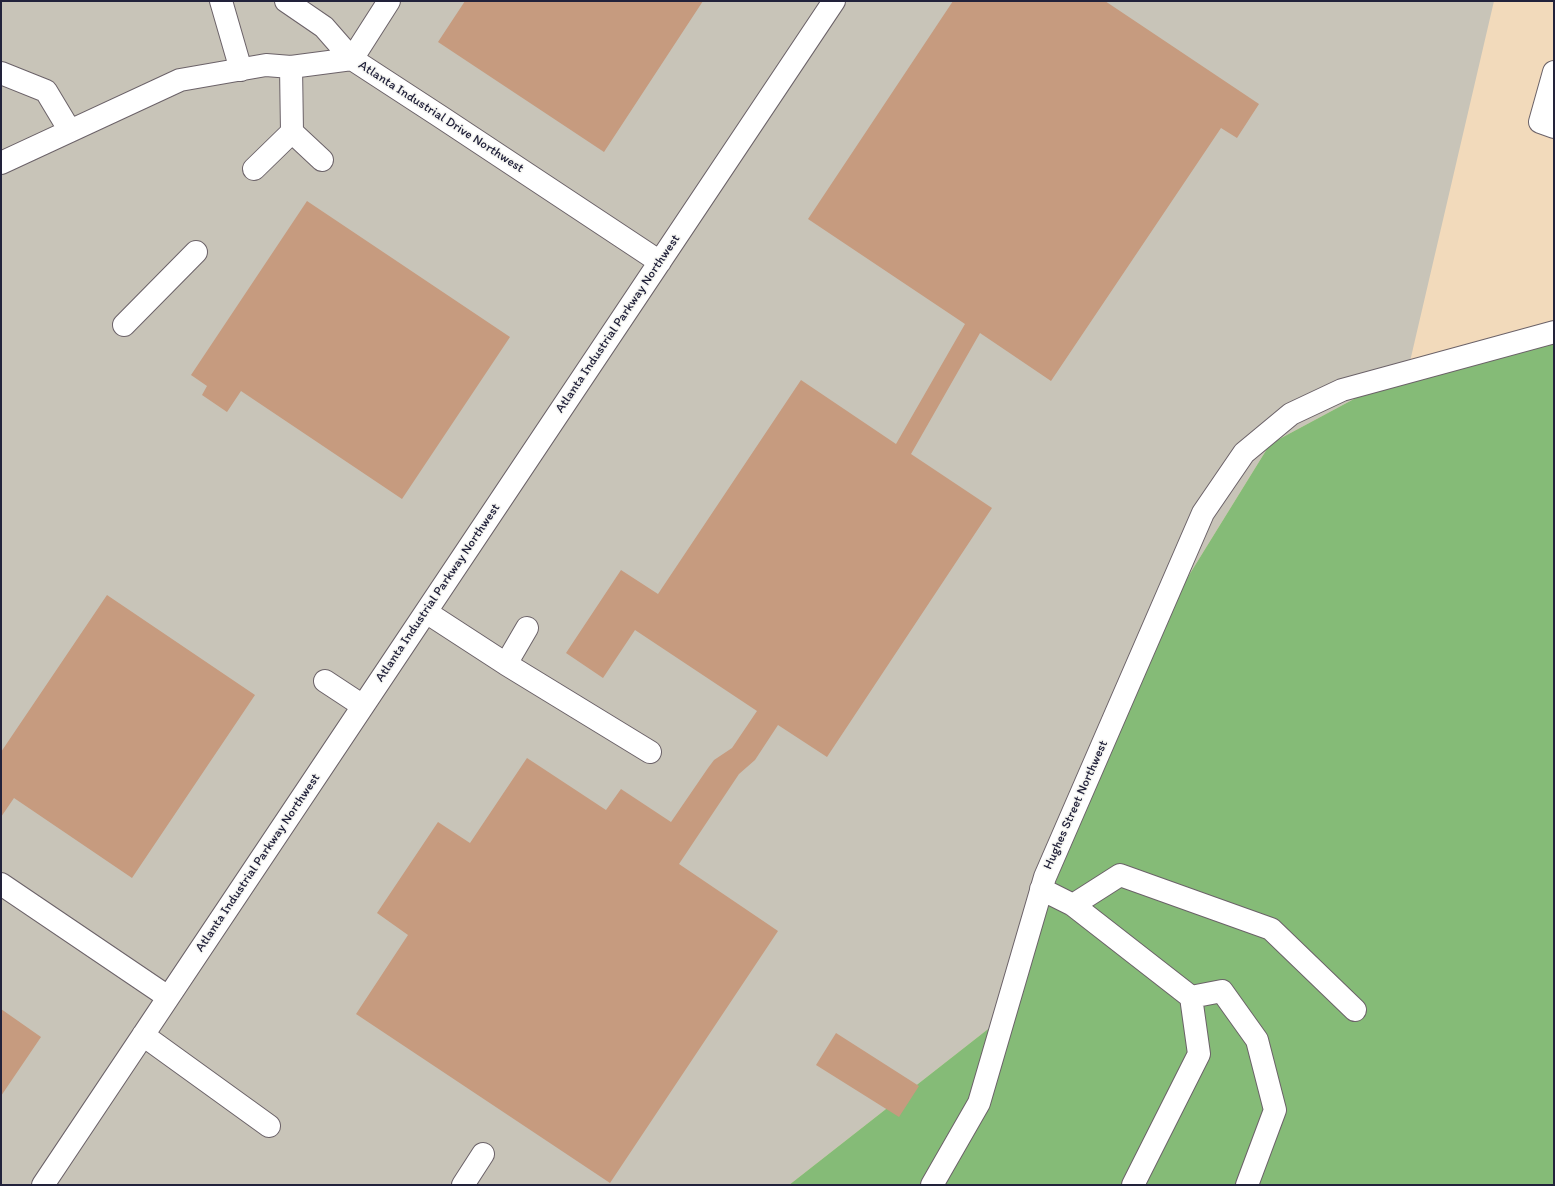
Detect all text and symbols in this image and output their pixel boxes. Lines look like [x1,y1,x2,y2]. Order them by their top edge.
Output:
street label: Atlanta Industrial Drive Northwest [355,58,527,176]
street label: Atlanta Industrial Parkway Northwest [552,232,684,416]
street label: Atlanta Industrial Parkway Northwest [372,501,504,685]
street label: Hughes Street Northwest [1040,738,1112,872]
street label: Atlanta Industrial Parkway Northwest [192,771,324,955]

